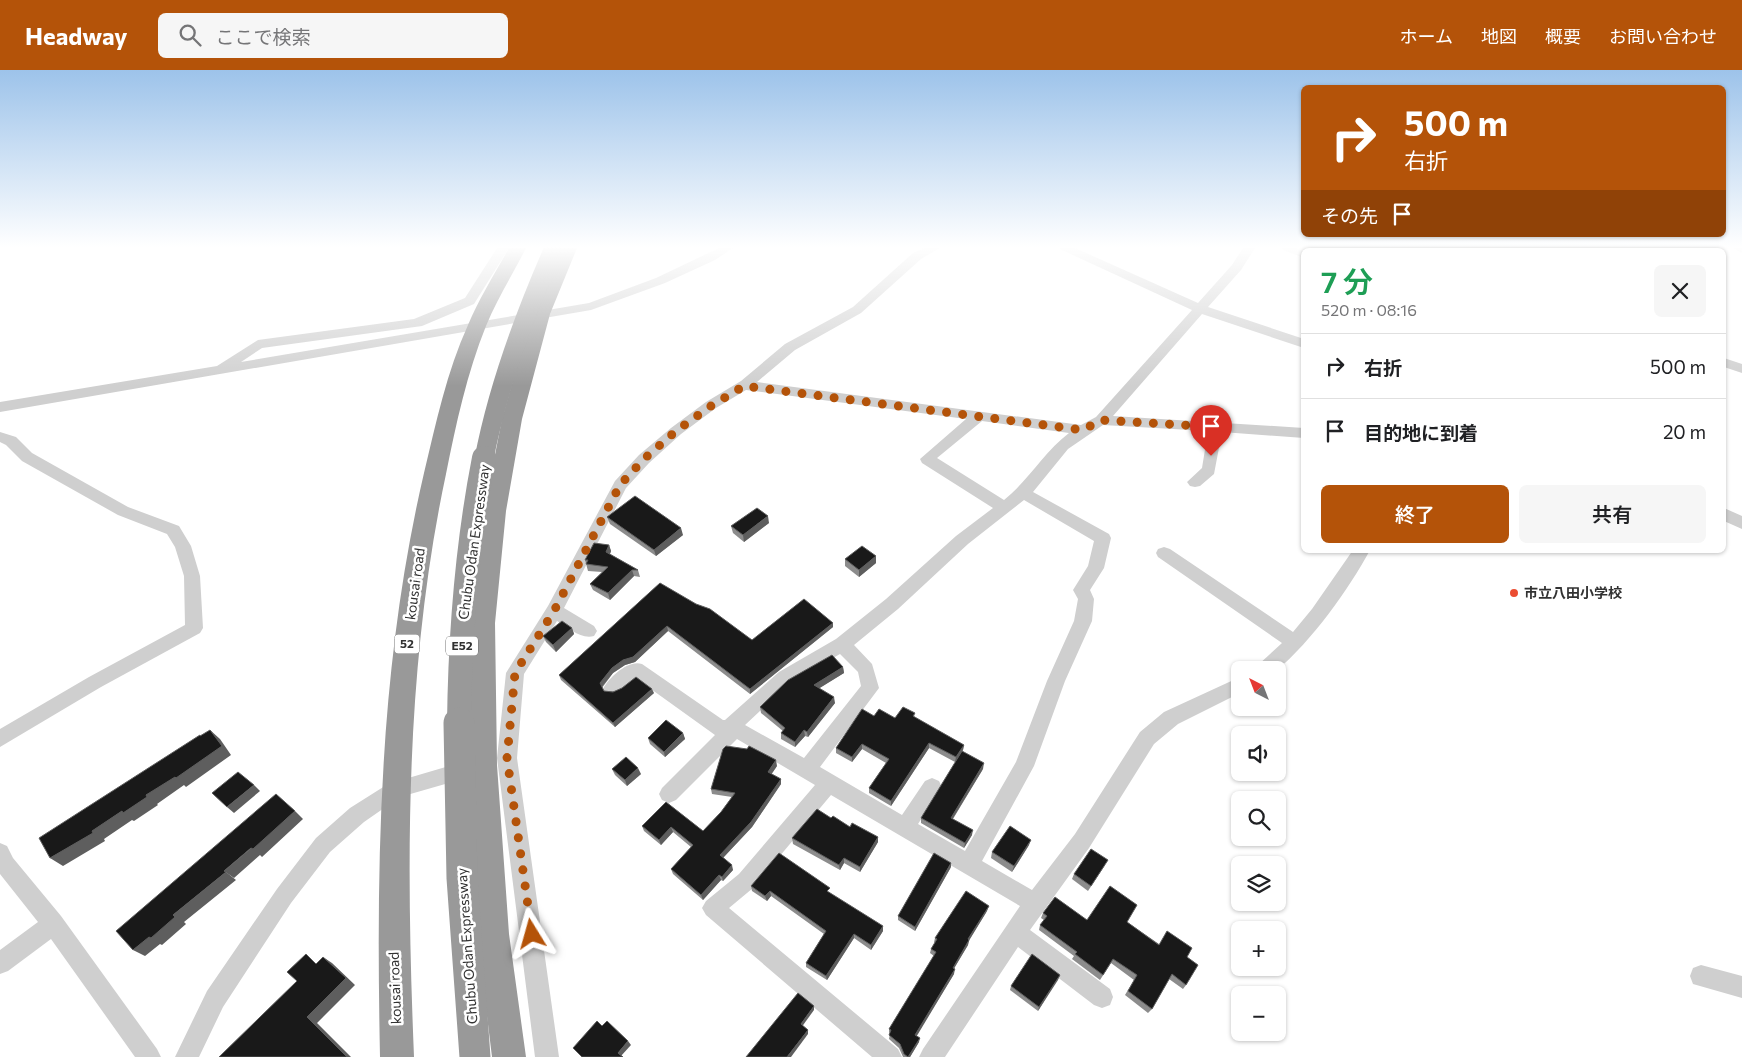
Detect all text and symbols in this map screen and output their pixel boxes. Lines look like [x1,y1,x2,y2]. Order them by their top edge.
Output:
search box [158,13,508,58]
text: Headway [25,21,128,50]
icon: search [176,21,204,49]
text: ここで検索 [216,25,311,48]
text: ホーム [1400,25,1453,47]
text: 地図 [1481,25,1517,47]
text: 概要 [1545,25,1581,47]
text: お問い合わせ [1609,25,1717,47]
text: 500 m [1404,100,1508,143]
icon: right [1321,105,1386,170]
text: 右折 [1404,147,1448,174]
icon: arrive [1388,200,1416,228]
text: その先 [1321,204,1378,227]
text: 7 分 [1321,262,1373,299]
button: close [1654,265,1706,317]
text: 520 m · 08:16 [1321,300,1417,319]
icon: right [1321,352,1349,380]
text: 500 m [1650,355,1706,378]
text: 右折 [1364,356,1402,379]
pin [1190,405,1232,456]
icon: arrive [1197,412,1225,440]
icon: arrive [1321,417,1349,445]
text: 20 m [1663,420,1706,443]
text: 目的地に到着 [1364,421,1478,444]
street label: Chubu Odan Expressway [454,463,493,621]
button: 終了 [1321,485,1509,543]
button: 共有 [1519,485,1706,543]
street label: kousai road [401,547,428,621]
place label: 市立八田小学校 [1524,584,1622,601]
marker: 市立八田小学校 [1508,587,1520,599]
road number: 52 [394,634,420,654]
road number: E52 [446,636,478,656]
north arrow [1231,661,1286,716]
map controls [1231,661,1286,1041]
button: sound [1231,726,1286,781]
button: search [1231,791,1286,846]
button: layers [1231,856,1286,911]
street label: Chubu Odan Expressway [453,867,480,1025]
position arrow [505,907,557,959]
button: + [1231,921,1286,976]
street label: kousai road [385,951,404,1025]
button: − [1231,986,1286,1041]

